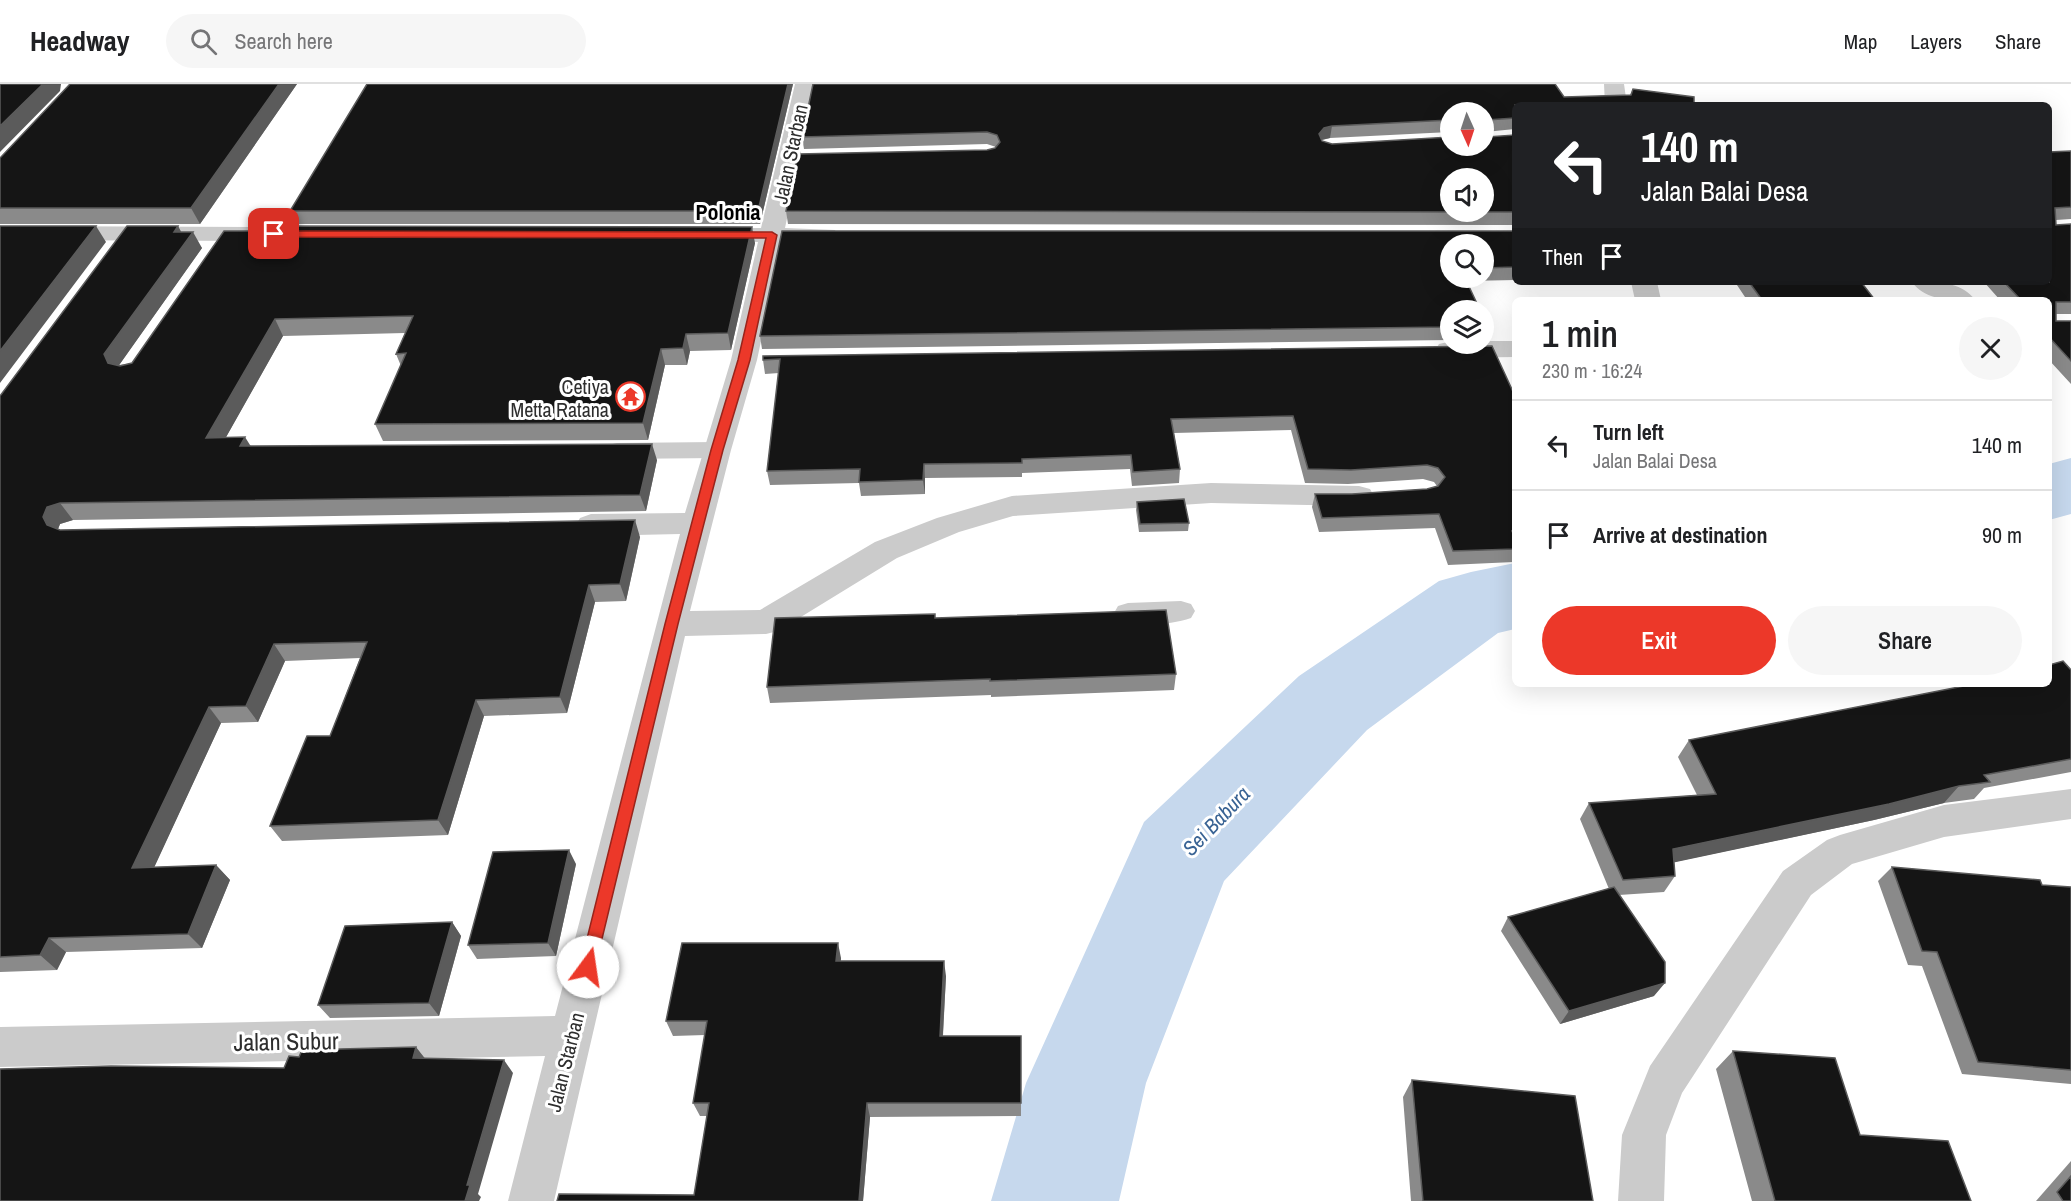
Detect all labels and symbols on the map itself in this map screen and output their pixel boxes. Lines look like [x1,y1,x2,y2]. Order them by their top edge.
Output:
street label: Jalan Starban [766,102,814,206]
north arrow [1440,102,1494,156]
district label: Polonia [695,197,761,227]
pin [248,208,299,259]
place label: Cetiya Metta Ratana [511,373,609,423]
temple icon: Cetiya Metta Ratana [614,381,646,413]
water label: Sei Babura [1176,780,1256,862]
position arrow [556,935,620,999]
street label: Jalan Starban [540,1010,590,1114]
street label: Jalan Subur [233,1024,339,1058]

